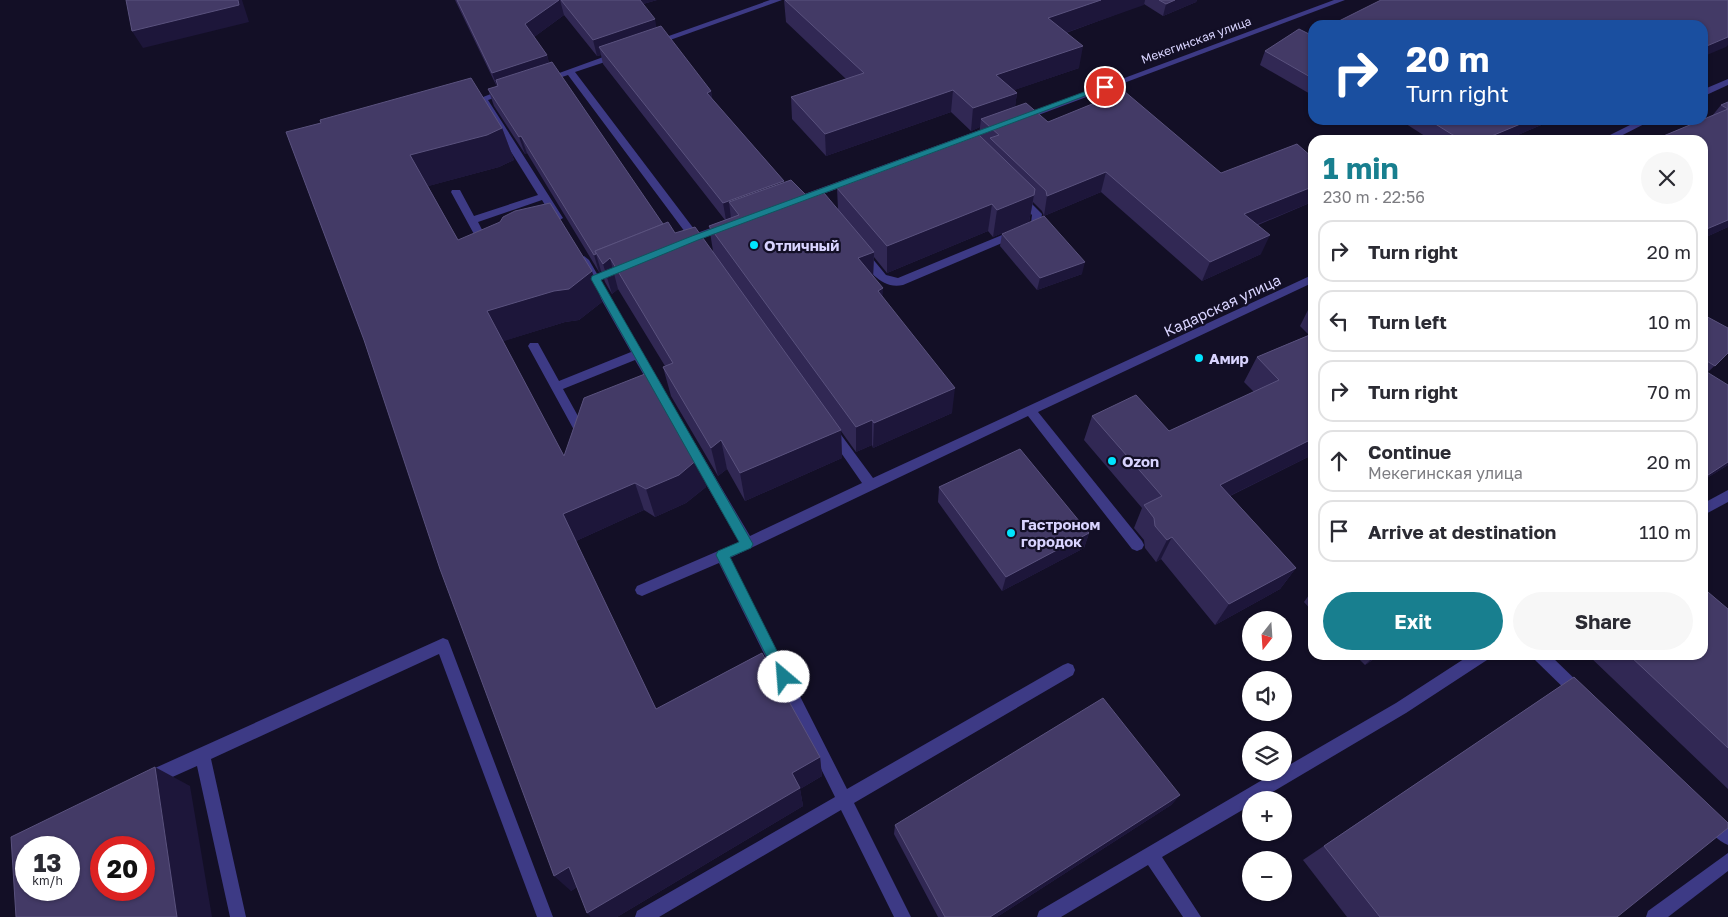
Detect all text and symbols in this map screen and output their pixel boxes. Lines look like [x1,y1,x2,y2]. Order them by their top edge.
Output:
street label: Мекегинская улица [1139,13,1253,67]
text: 20 m [1406,38,1489,80]
icon: right [1323,40,1388,105]
pin [1084,66,1126,108]
icon: arrive [1091,73,1119,101]
text: Turn right [1406,80,1509,107]
text: 1 min [1323,150,1399,186]
button: close [1641,152,1693,204]
text: 230 m · 22:56 [1323,187,1425,207]
place label: Отличный [764,236,839,254]
icon: right [1325,237,1353,265]
marker: Отличный [748,239,760,251]
text: Turn right [1368,240,1458,263]
text: 20 m [1647,240,1691,263]
street label: Кадарская улица [1161,270,1283,340]
icon: left [1325,307,1353,335]
text: Turn left [1368,310,1447,333]
text: 10 m [1648,310,1691,333]
place label: Амир [1209,349,1249,367]
marker: Амир [1193,352,1205,364]
icon: right [1325,377,1353,405]
text: Turn right [1368,380,1458,403]
text: 70 m [1648,380,1691,403]
text: Continue [1368,440,1451,463]
icon: ahead [1325,447,1353,475]
text: 20 m [1647,450,1691,473]
place label: Ozon [1122,452,1159,470]
marker: Ozon [1106,455,1118,467]
text: Мекегинская улица [1368,463,1523,483]
place label: Гастроном городок [1021,515,1101,550]
icon: arrive [1325,517,1353,545]
text: Arrive at destination [1368,520,1556,543]
text: 110 m [1639,520,1691,543]
marker: Гастроном городок [1005,527,1017,539]
button: Exit [1323,592,1503,650]
button: Share [1513,592,1693,650]
north arrow [1242,611,1292,661]
map controls [1242,611,1292,901]
position arrow [757,650,809,702]
button: sound [1242,671,1292,721]
button: layers [1242,731,1292,781]
button: + [1242,791,1292,841]
speed limit sign: 20 [90,836,155,901]
text: 13 [33,847,62,878]
button: − [1242,851,1292,901]
text: km/h [32,873,63,888]

